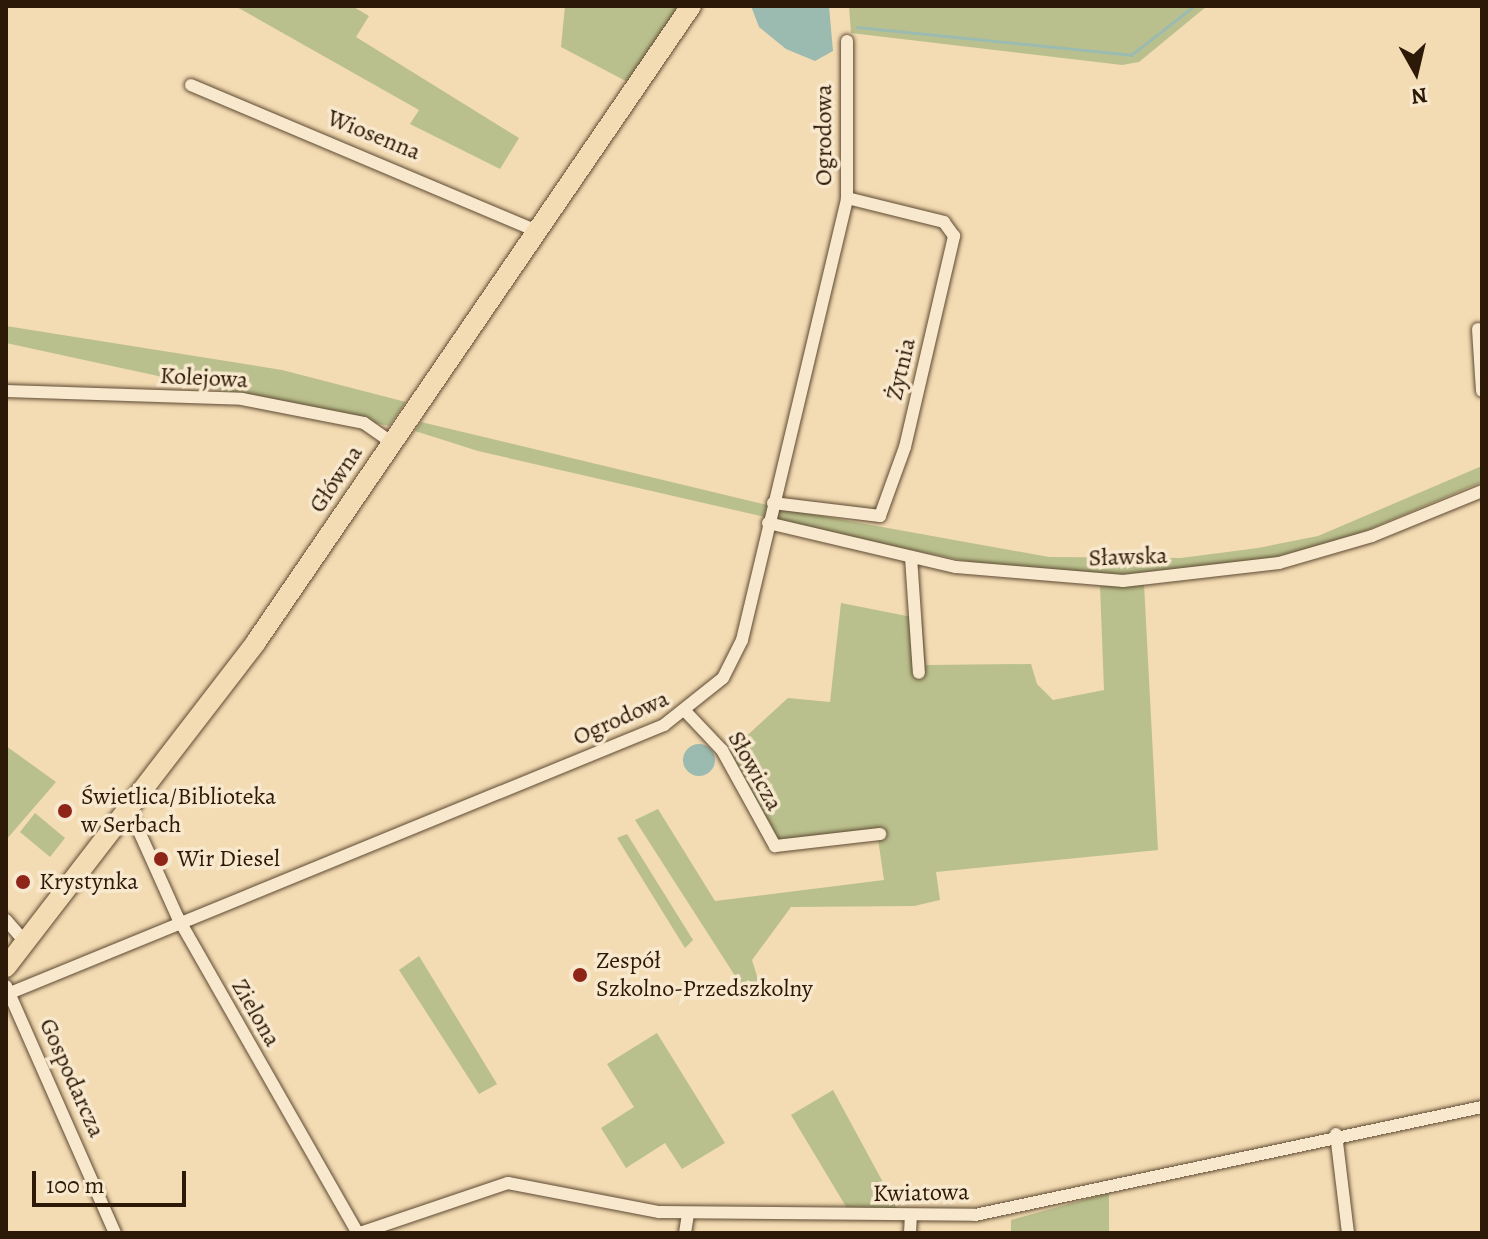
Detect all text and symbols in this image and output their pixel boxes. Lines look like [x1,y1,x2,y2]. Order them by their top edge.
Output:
north arrow [1376,32,1456,112]
text: N [1409,80,1429,112]
street label: Ogrodowa [810,84,838,186]
street label: Wiosenna [323,103,425,167]
street label: Żytnia [880,335,922,403]
street label: Kolejowa [159,361,249,395]
street label: Główna [303,440,369,518]
street label: Sławska [1088,541,1168,573]
street label: Ogrodowa [569,684,673,752]
street label: Słowicza [721,726,789,816]
place label: Świetlica/Biblioteka w Serbach [81,783,276,839]
marker: Świetlica/Biblioteka w Serbach [56,802,74,820]
place label: Wir Diesel [177,845,280,873]
marker: Wir Diesel [152,850,170,868]
place label: Krystynka [39,868,138,896]
marker: Krystynka [14,873,32,891]
place label: Zespół Szkolno-Przedszkolny [596,947,813,1003]
marker: Zespół Szkolno-Przedszkolny [571,966,589,984]
street label: Zielona [225,974,287,1052]
street label: Gospodarcza [33,1014,111,1142]
scale bar [36,1155,190,1205]
text: 100 m [46,1169,105,1201]
street label: Kwiatowa [873,1178,969,1208]

